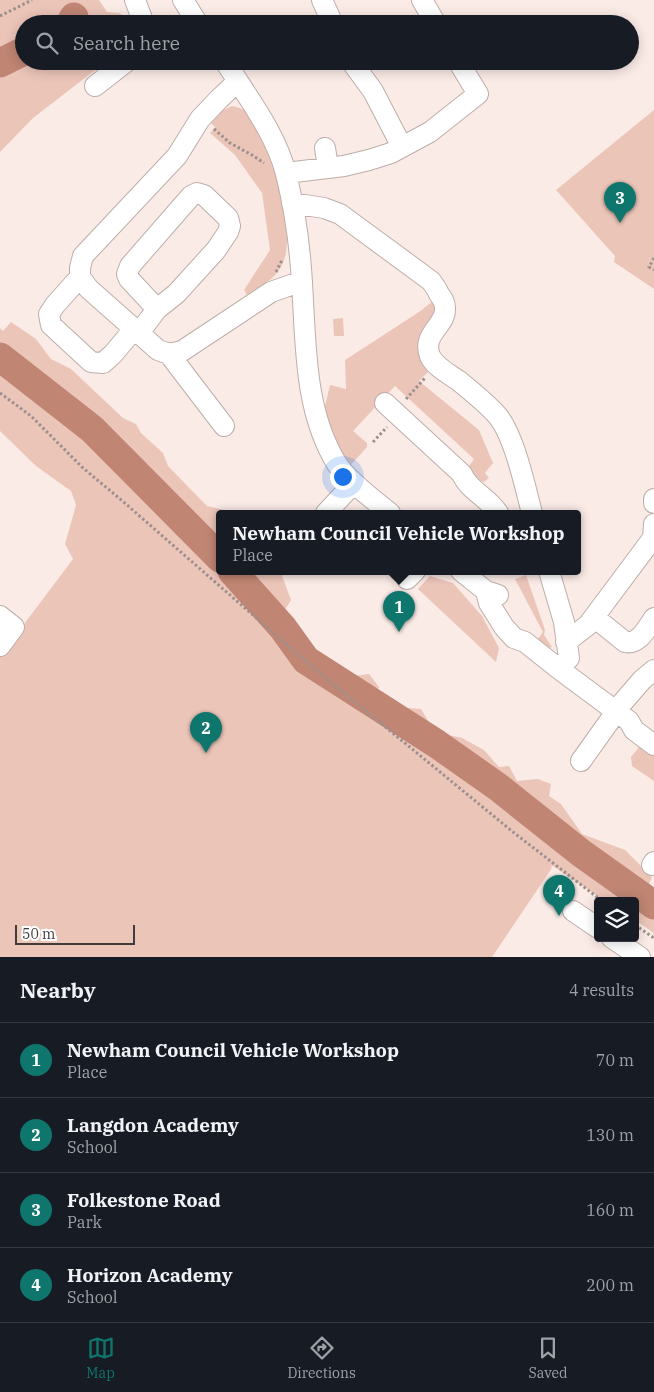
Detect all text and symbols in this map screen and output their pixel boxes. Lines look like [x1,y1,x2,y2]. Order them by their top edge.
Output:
search box [15,15,639,70]
icon: search [33,29,61,57]
text: Search here [73,31,180,55]
pin: 3 [604,182,636,223]
your location [330,464,356,490]
popup [216,510,581,575]
text: Newham Council Vehicle Workshop [233,521,564,545]
text: Place [233,545,273,565]
pin: 1 [383,591,415,632]
pin: 2 [190,712,222,753]
pin: 4 [543,875,575,916]
map controls [594,897,639,942]
button: layers [594,897,639,942]
scale bar [15,922,135,945]
text: 50 m [22,925,55,943]
text: Nearby [20,976,96,1004]
text: 4 results [569,980,634,1000]
text: Newham Council Vehicle Workshop [67,1038,399,1062]
text: 1 [31,1050,41,1070]
text: 70 m [596,1050,634,1070]
text: Place [67,1062,107,1082]
text: Langdon Academy [67,1113,239,1137]
text: 2 [31,1125,41,1145]
text: 130 m [586,1125,634,1145]
text: School [67,1137,118,1157]
text: Folkestone Road [67,1188,221,1212]
text: 3 [31,1200,41,1220]
text: 160 m [586,1200,634,1220]
text: Park [67,1212,102,1232]
text: Horizon Academy [67,1263,233,1287]
text: 4 [31,1275,41,1295]
text: 200 m [586,1275,634,1295]
text: School [67,1287,118,1307]
tab: Map [86,1334,115,1382]
tab: Directions [287,1334,356,1382]
tab: Saved [528,1334,568,1382]

